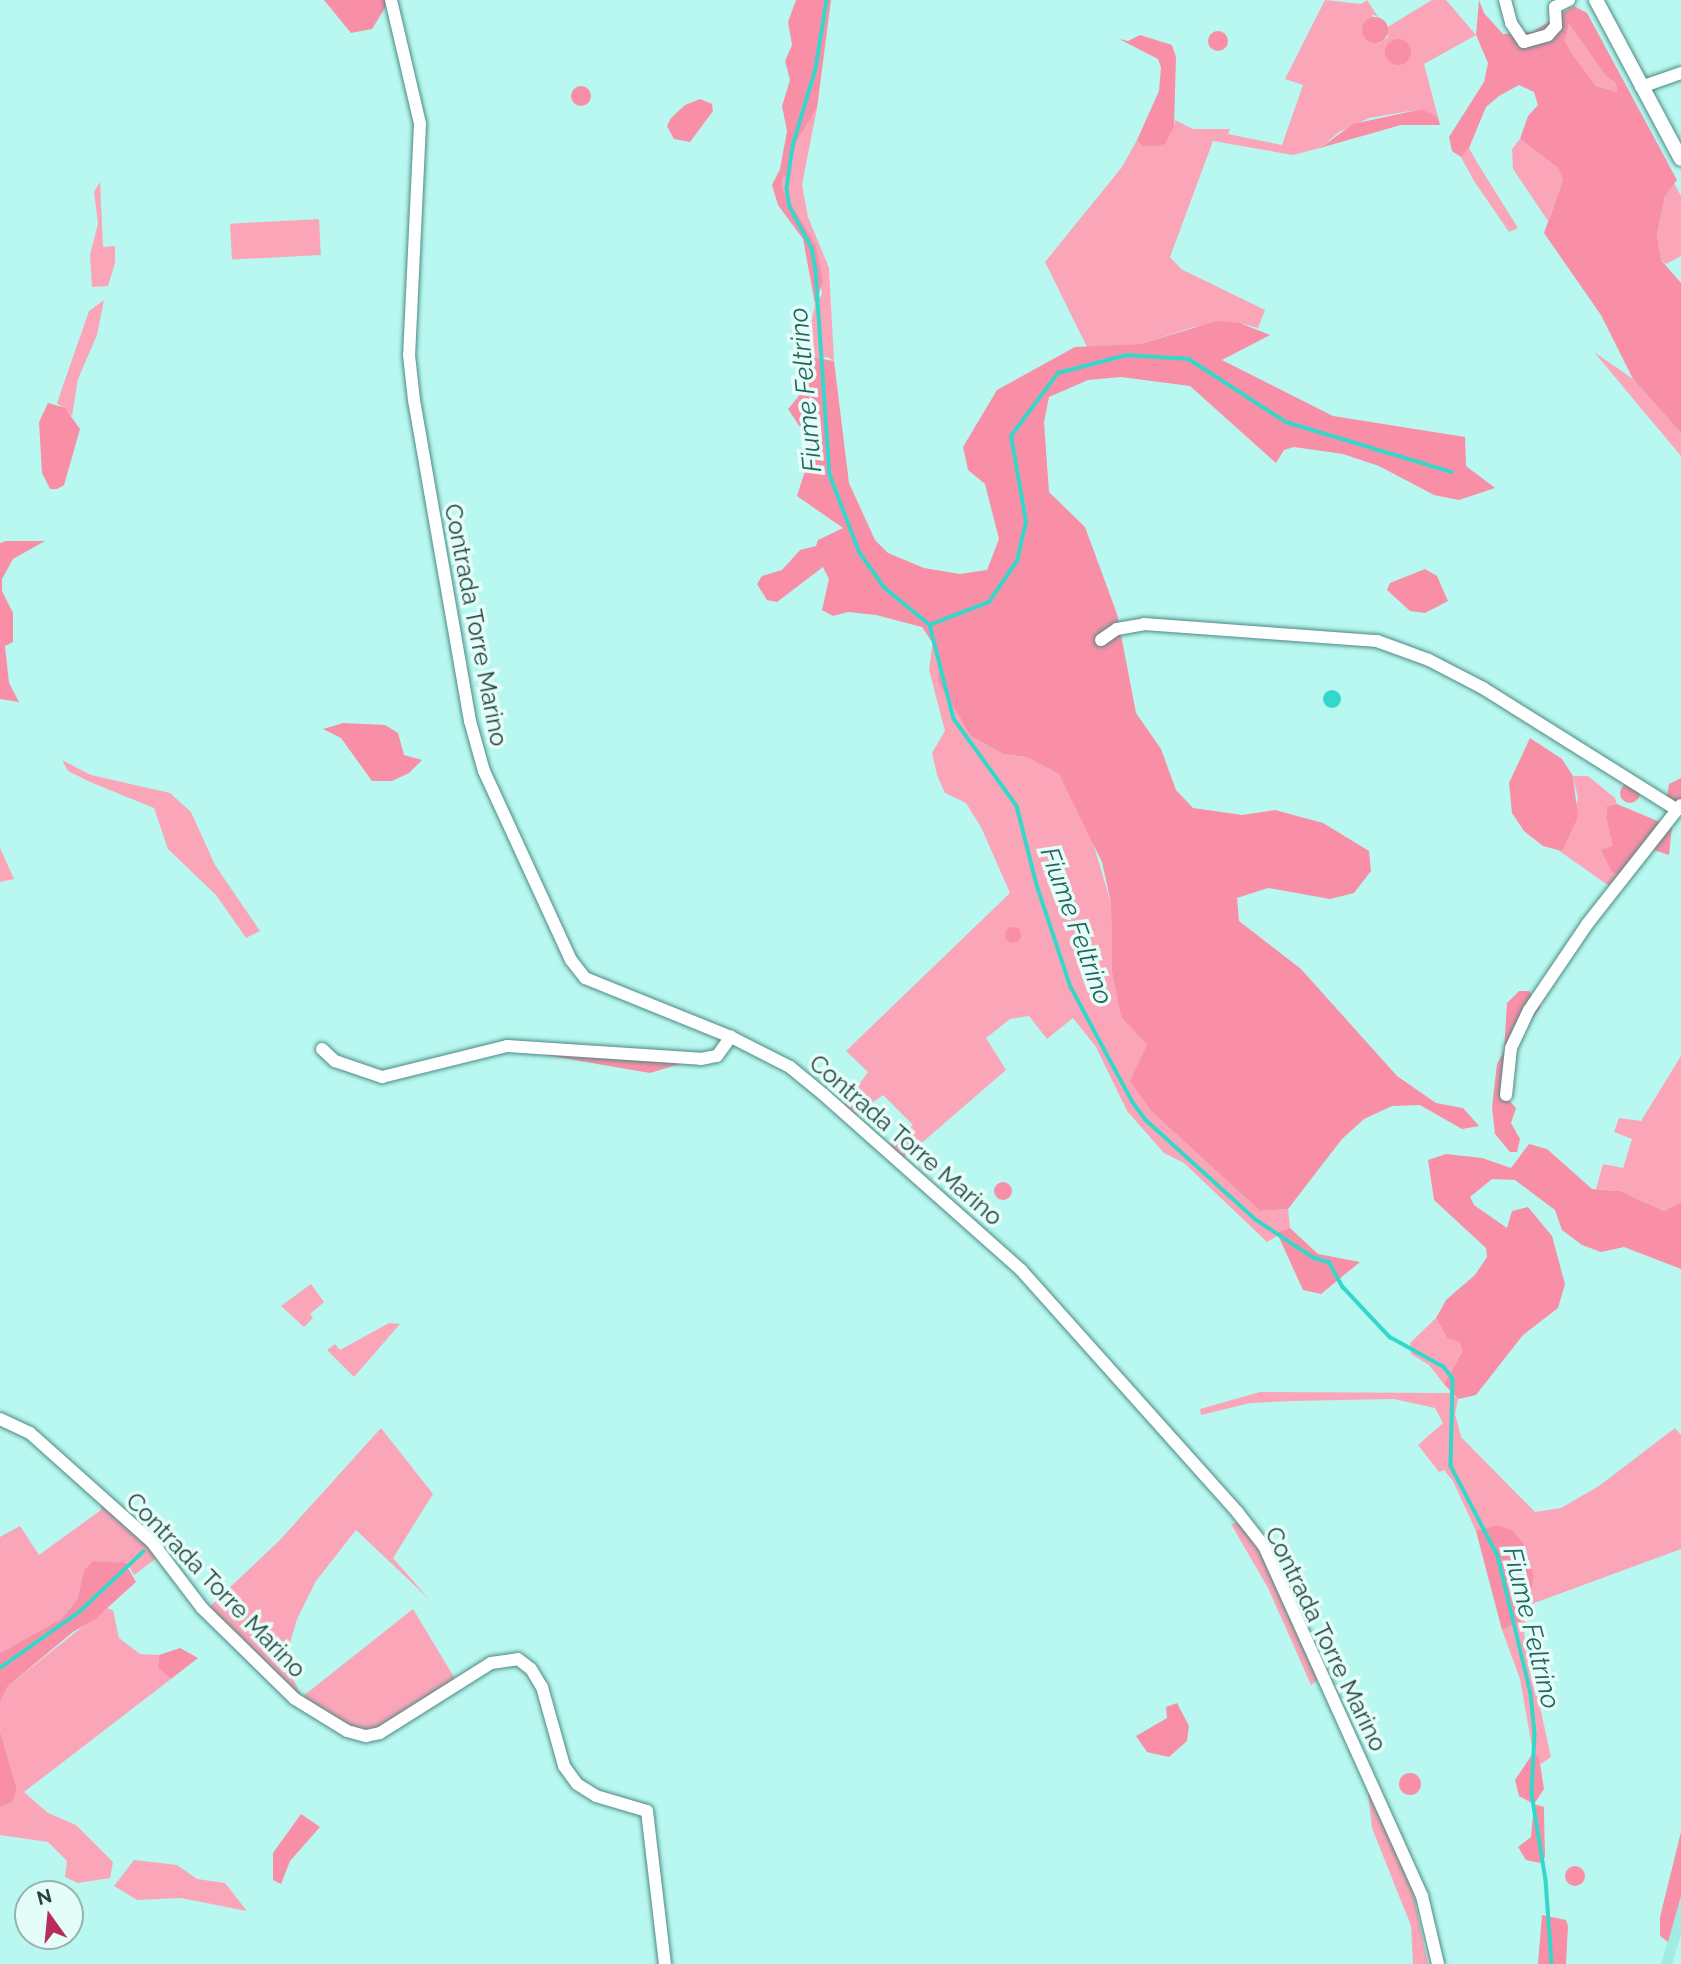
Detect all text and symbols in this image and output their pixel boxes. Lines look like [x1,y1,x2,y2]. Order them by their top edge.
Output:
water label: Fiume Feltrino [783,306,829,474]
street label: Contrada Torre Marino [438,501,514,749]
water label: Fiume Feltrino [1033,843,1119,1009]
street label: Contrada Torre Marino [803,1048,1009,1232]
street label: Contrada Torre Marino [120,1486,312,1684]
street label: Contrada Torre Marino [1259,1522,1393,1756]
water label: Fiume Feltrino [1496,1544,1566,1712]
north arrow [14,1880,84,1950]
text: N [34,1884,54,1909]

